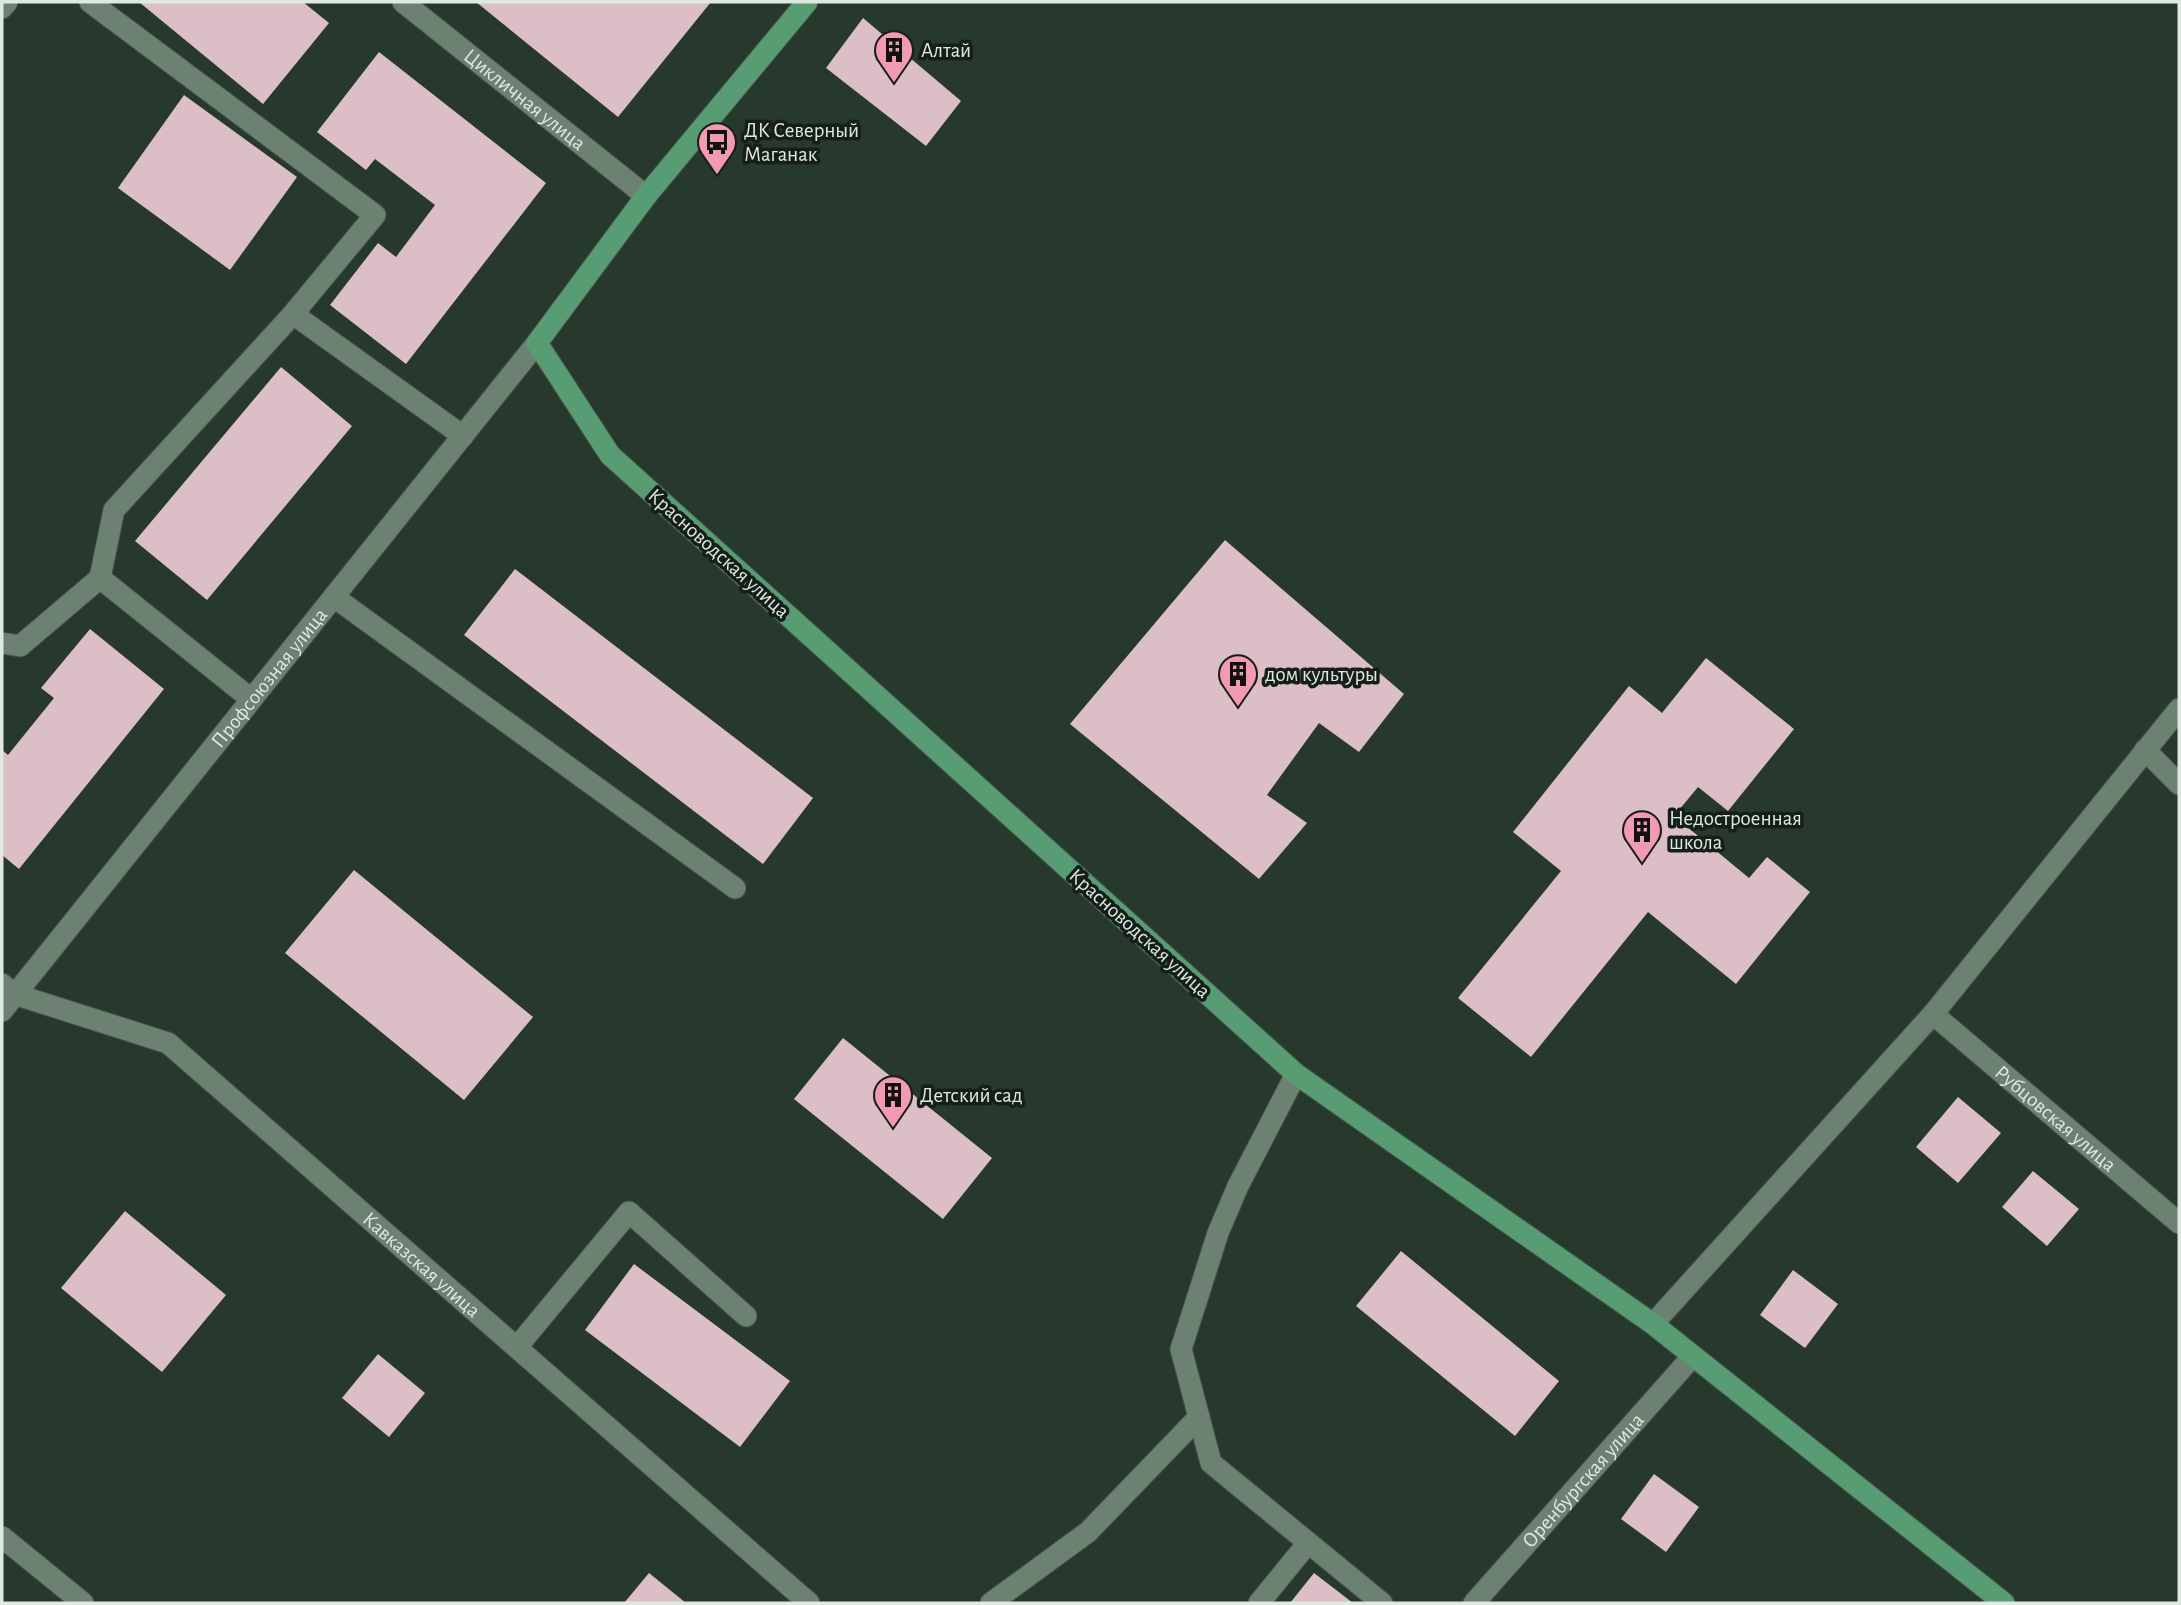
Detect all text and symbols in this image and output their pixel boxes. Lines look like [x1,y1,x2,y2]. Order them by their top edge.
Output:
building icon: Алтай [873,29,915,84]
place label: Алтай [921,40,971,61]
street label: Цикличная улица [460,45,590,155]
place label: ДК Северный Маганак [744,120,859,165]
bus stop icon: ДК Северный Маганак [696,121,738,176]
street label: Красноводская улица [644,485,794,622]
street label: Профсоюзная улица [207,604,332,752]
building icon: дом культуры [1217,653,1259,708]
place label: дом культуры [1265,664,1378,685]
place label: Недостроенная школа [1669,808,1802,853]
building icon: Недостроенная школа [1621,809,1663,864]
street label: Красноводская улица [1065,865,1215,1002]
street label: Рубцовская улица [1991,1061,2120,1176]
building icon: Детский сад [872,1074,914,1129]
place label: Детский сад [920,1085,1023,1106]
street label: Кавказская улица [359,1208,484,1322]
street label: Оренбургская улица [1518,1409,1648,1552]

